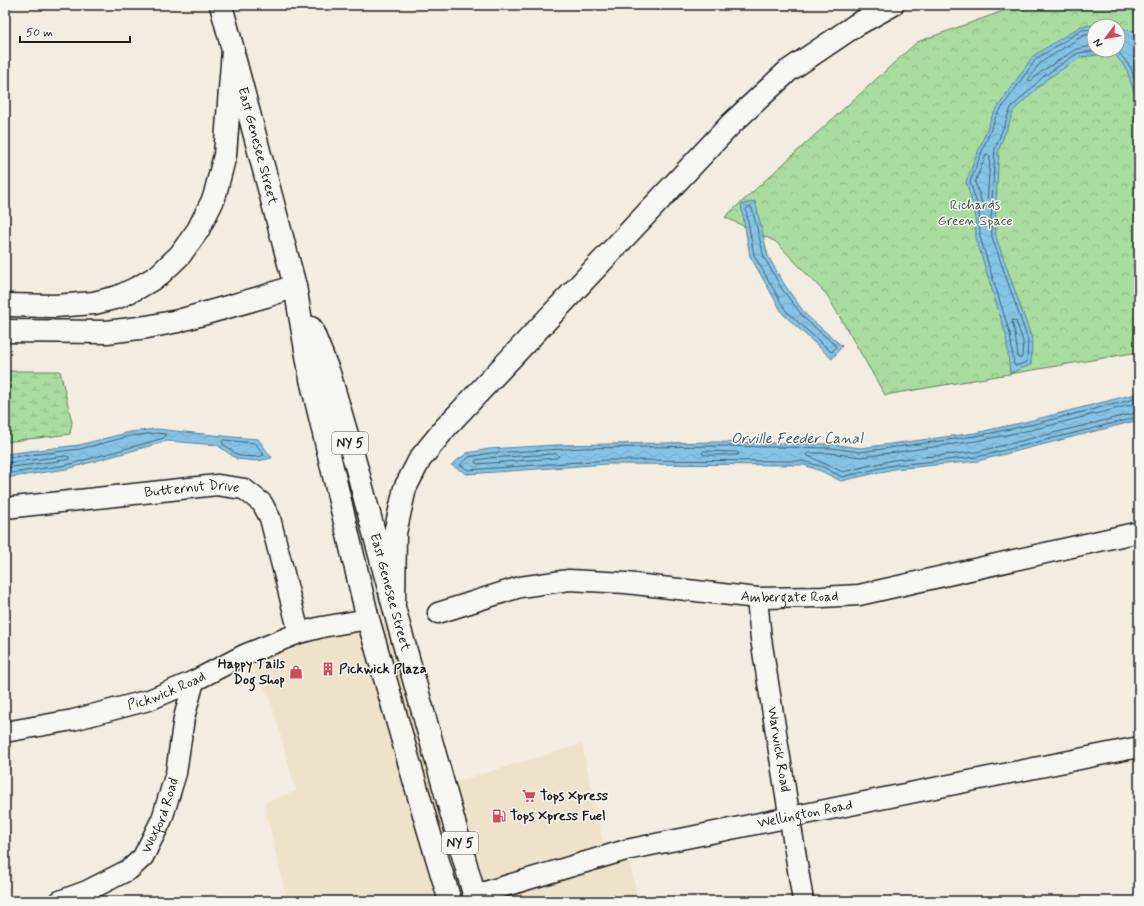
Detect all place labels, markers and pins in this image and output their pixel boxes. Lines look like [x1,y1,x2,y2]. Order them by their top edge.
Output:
place label: Happy Tails Dog Shop [218,655,286,692]
place label: Pickwick Plaza [339,660,427,678]
building icon: Pickwick Plaza [320,661,336,677]
shop icon: Happy Tails Dog Shop [288,664,304,680]
place label: Tops Xpress [540,787,609,805]
supermarket icon: Tops Xpress [521,788,537,804]
place label: Tops Xpress Fuel [510,807,606,825]
fuel station icon: Tops Xpress Fuel [491,808,507,824]

